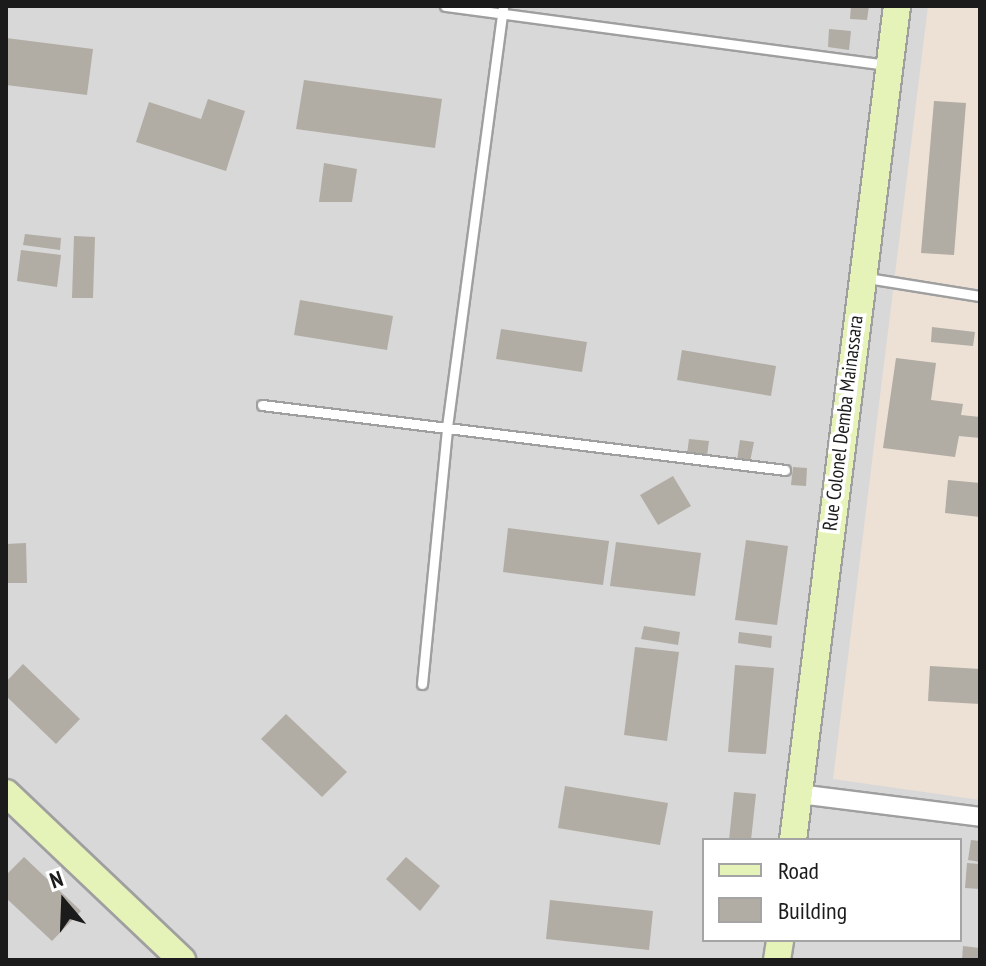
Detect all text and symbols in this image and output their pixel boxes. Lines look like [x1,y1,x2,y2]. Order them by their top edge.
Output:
street label: Rue Colonel Demba Mainassara [818,314,868,532]
legend [702,838,962,942]
text: Road [778,855,819,886]
north arrow [24,862,104,942]
text: N [46,864,66,894]
text: Building [778,895,847,926]

